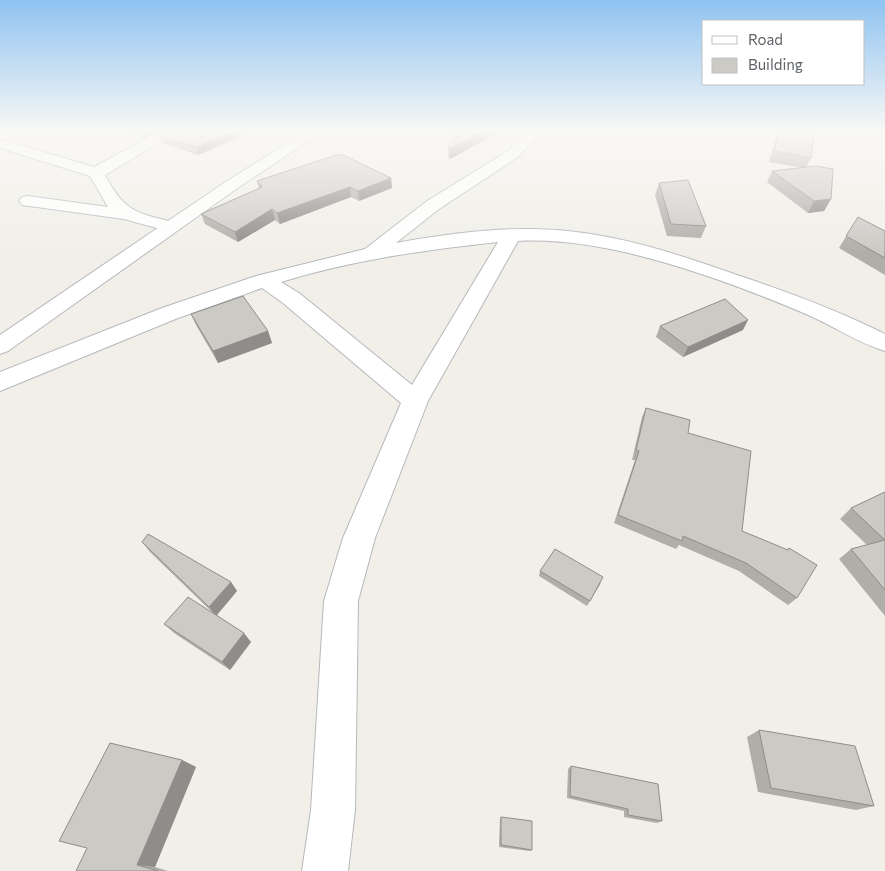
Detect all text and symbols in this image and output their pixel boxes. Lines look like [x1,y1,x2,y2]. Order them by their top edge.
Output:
legend [702,20,865,85]
text: Road [748,30,783,48]
text: Building [748,55,803,73]

